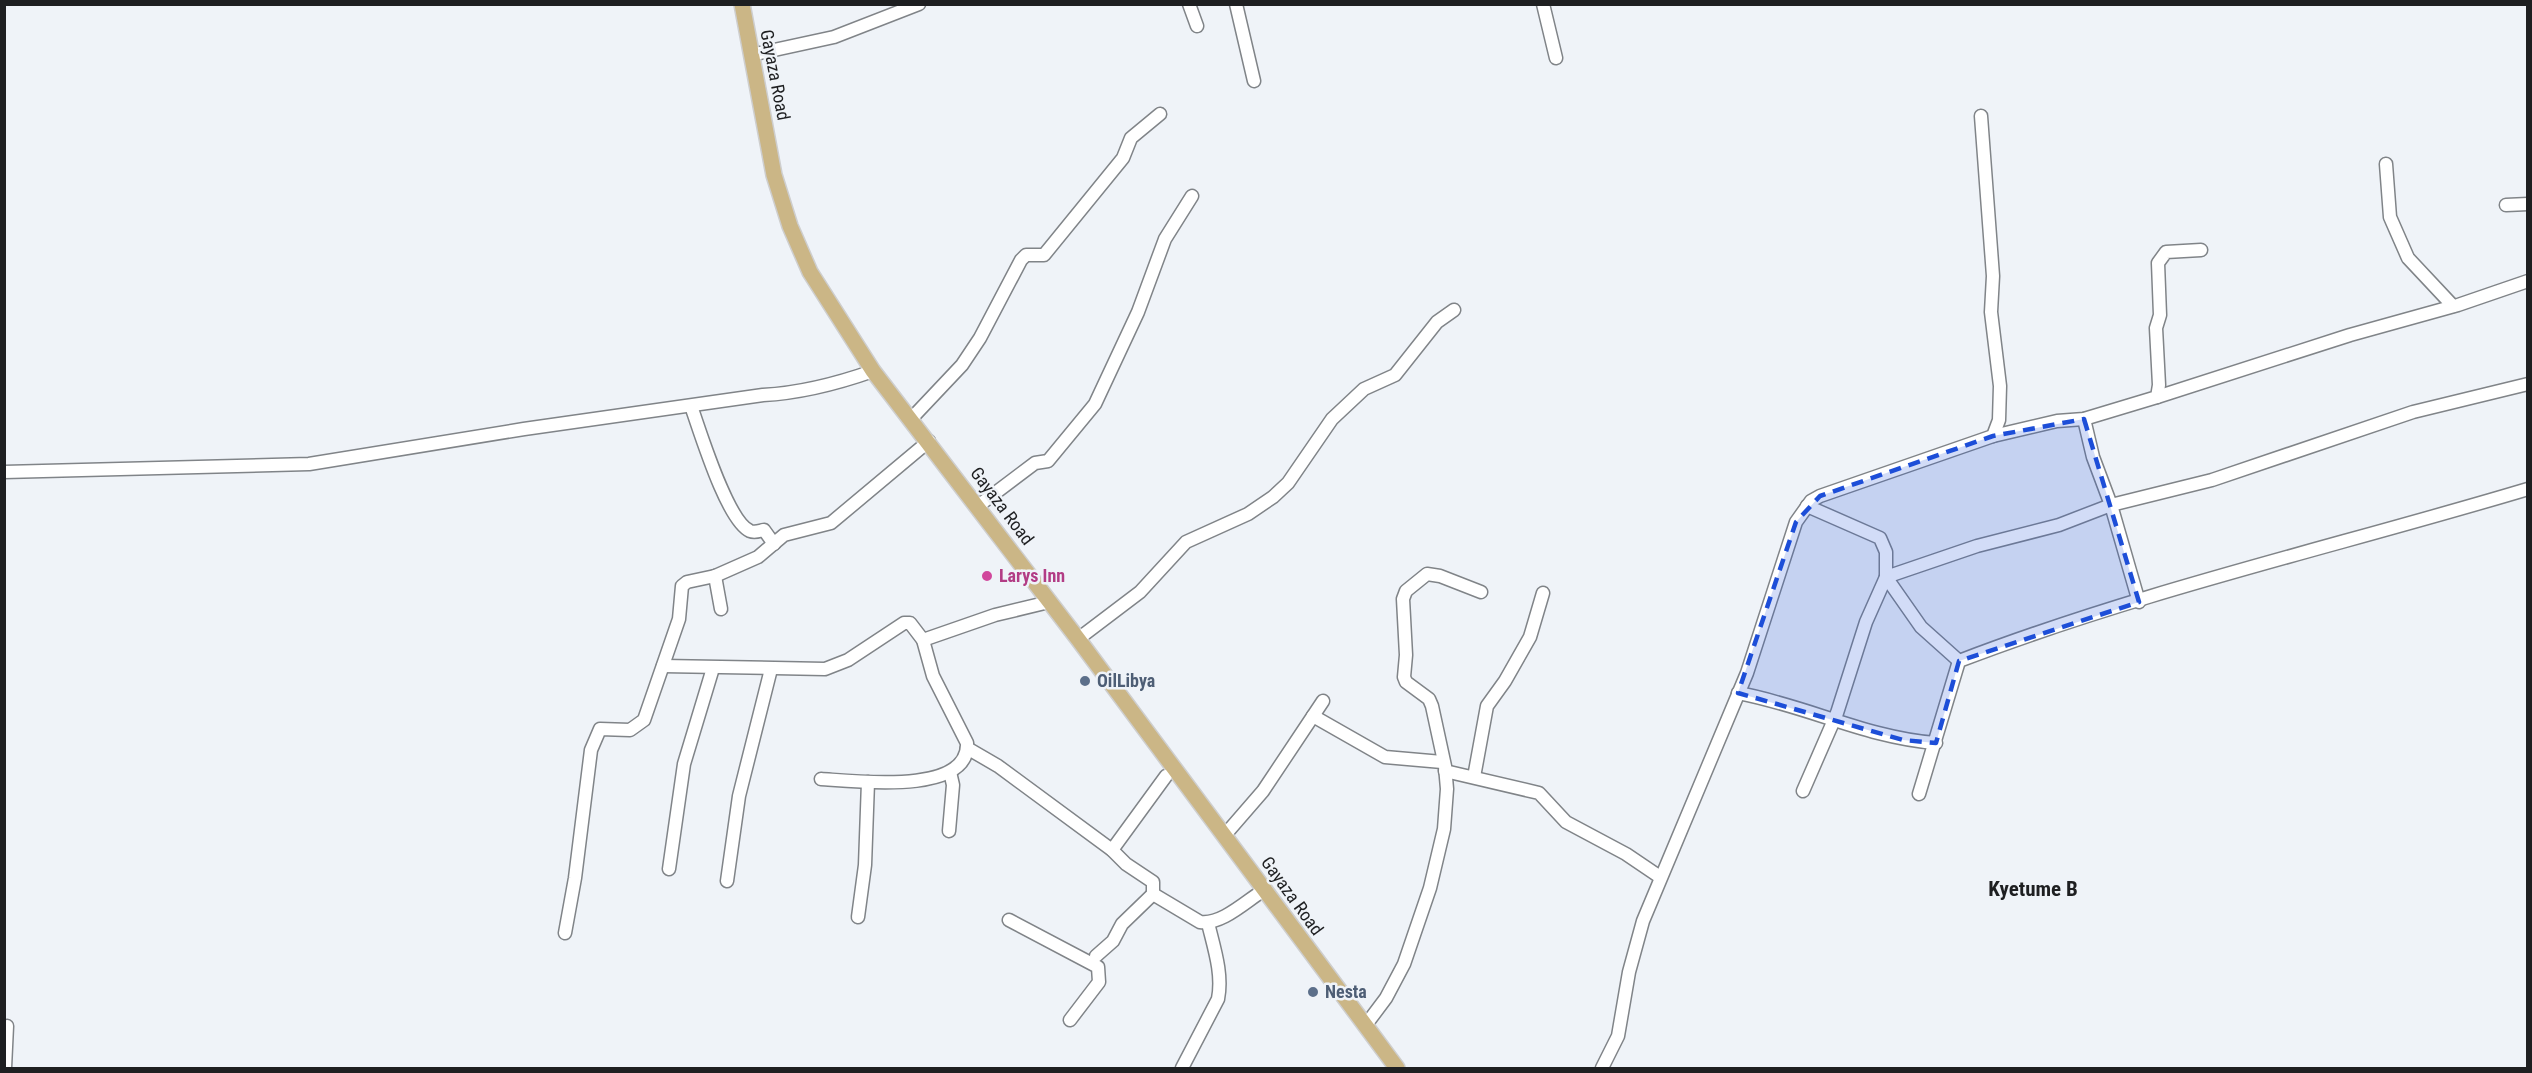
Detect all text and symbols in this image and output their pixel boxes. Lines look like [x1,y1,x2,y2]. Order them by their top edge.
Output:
street label: Gayaza Road [756,28,795,122]
street label: Gayaza Road [966,463,1038,549]
place label: Larys Inn [999,565,1065,586]
marker: Larys Inn [980,569,994,583]
place label: OilLibya [1097,670,1155,691]
marker: OilLibya [1078,674,1092,688]
street label: Gayaza Road [1257,852,1328,939]
district label: Kyetume B [1988,877,2078,901]
place label: Nesta [1325,981,1367,1002]
marker: Nesta [1306,985,1320,999]

